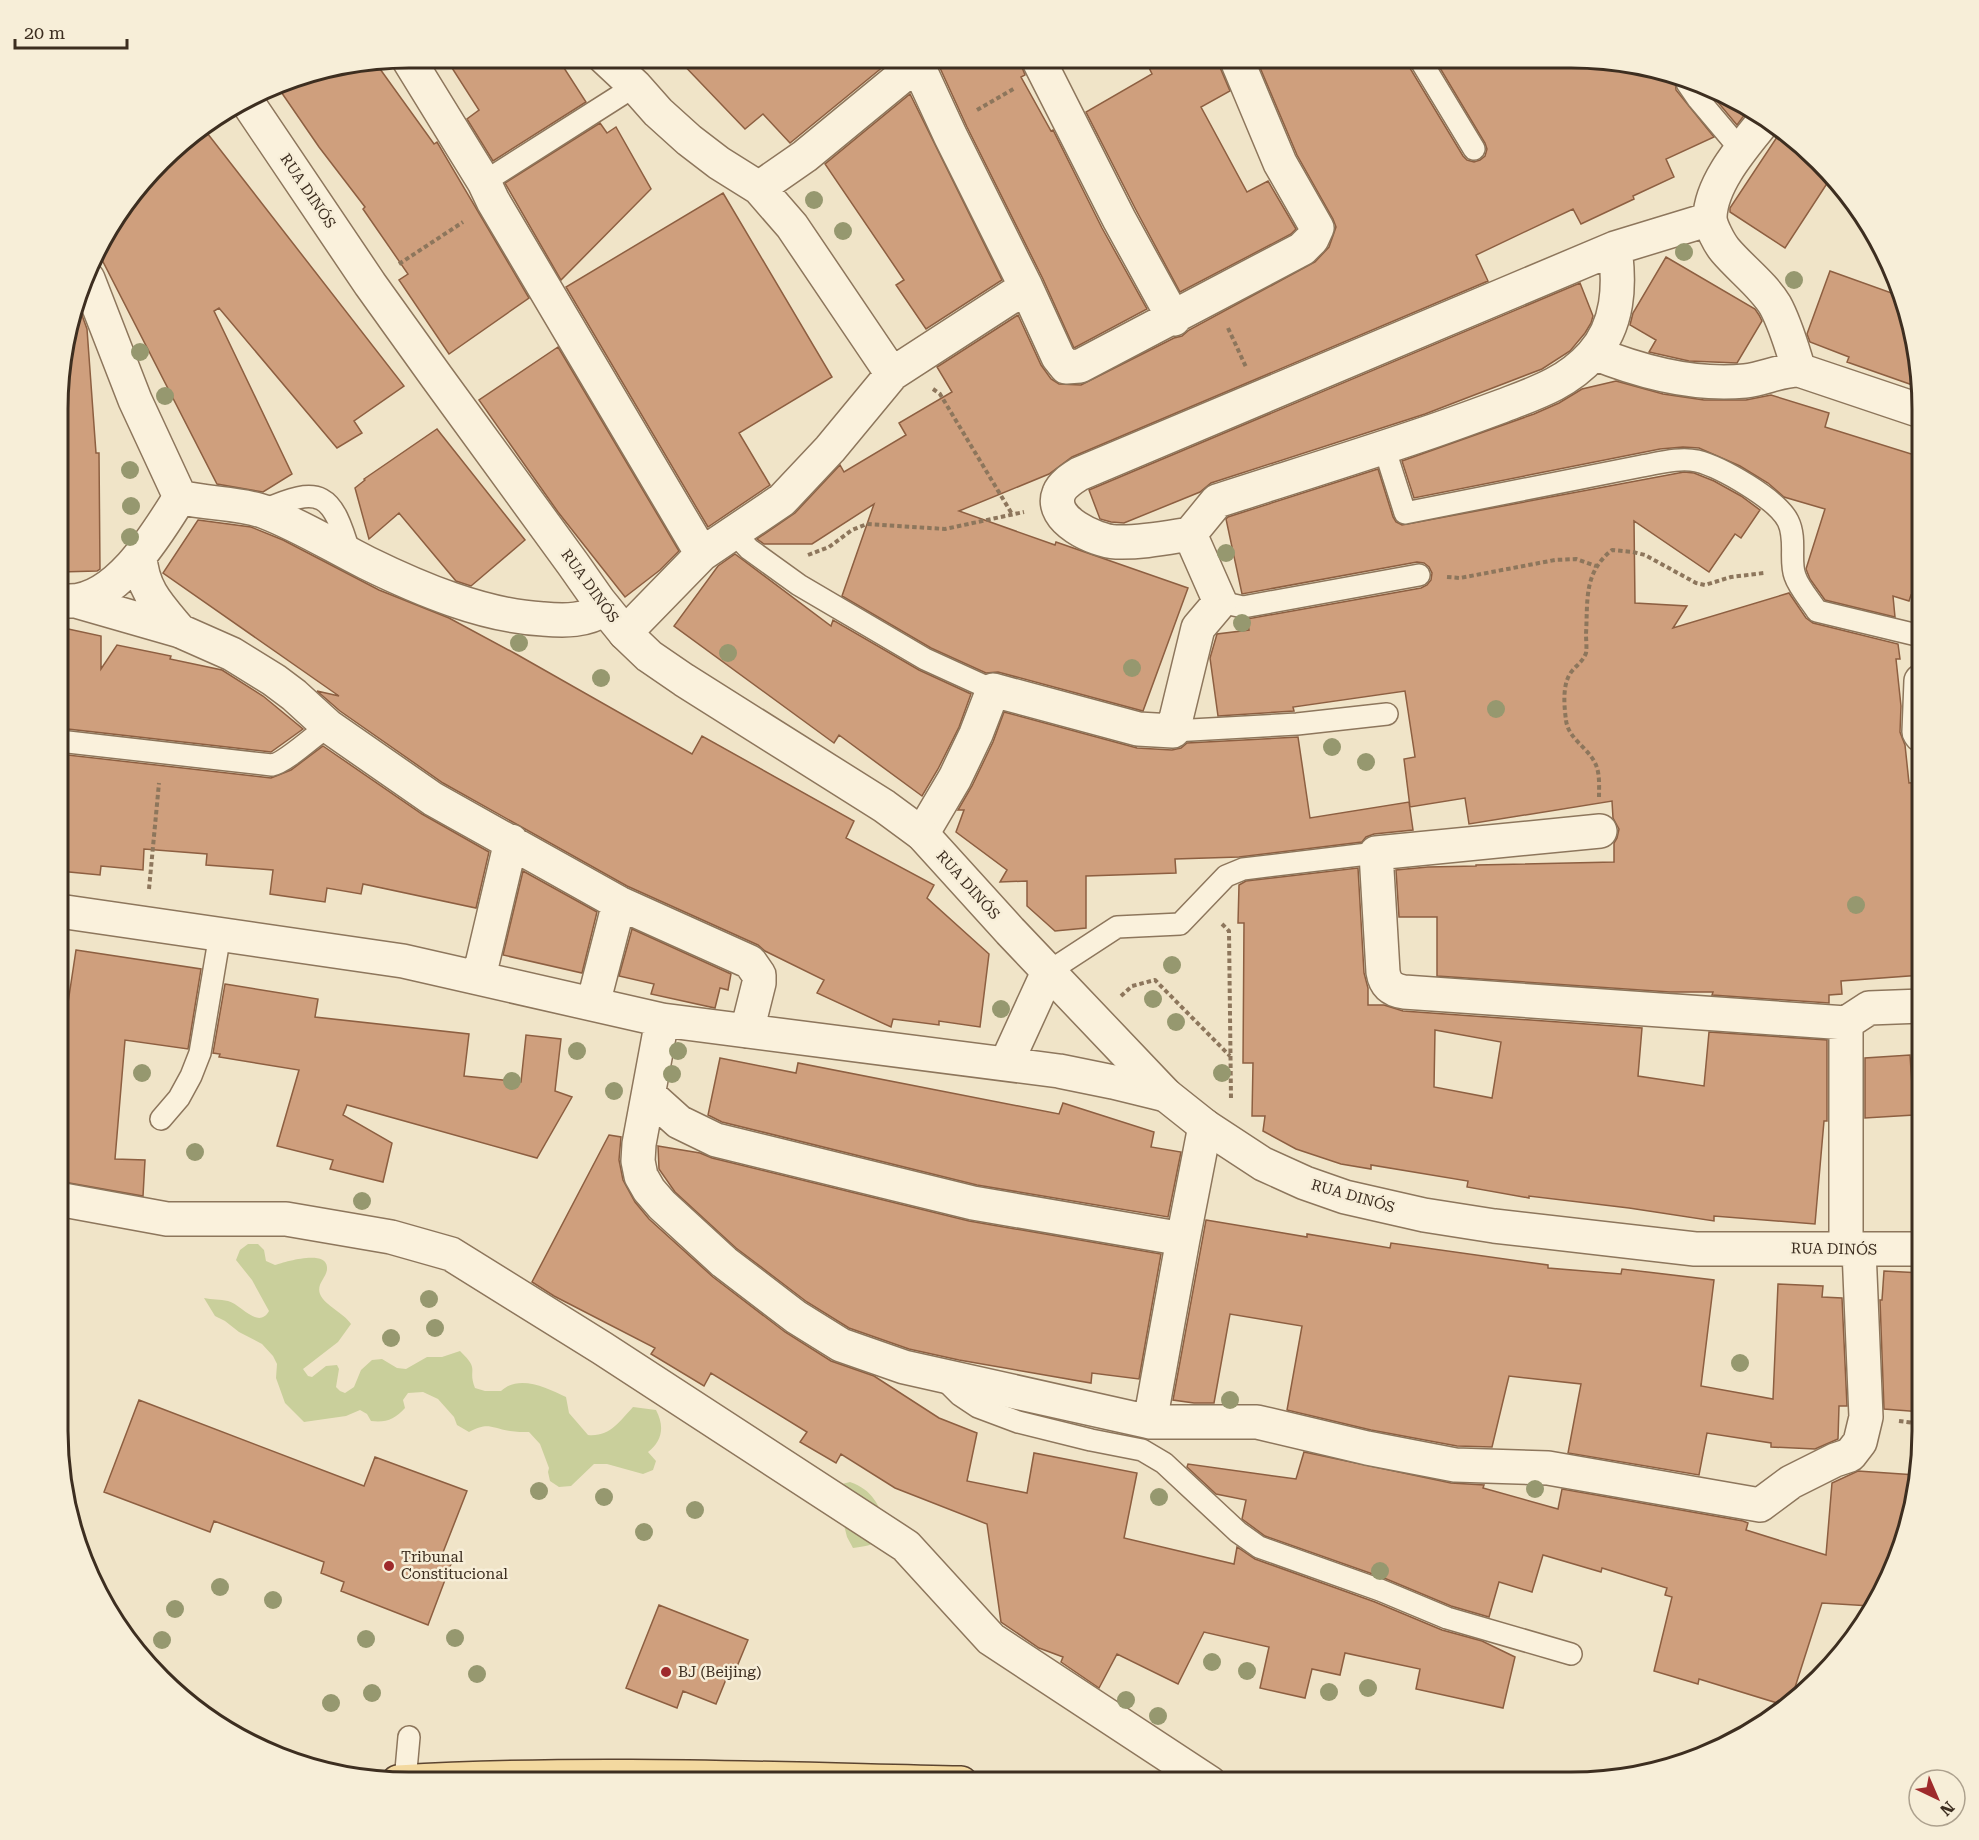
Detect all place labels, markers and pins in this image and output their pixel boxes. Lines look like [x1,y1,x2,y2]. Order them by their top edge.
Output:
place label: Tribunal Constitucional [401,1548,508,1583]
marker: Tribunal Constitucional [382,1559,396,1573]
place label: BJ (Beijing) [678,1663,762,1681]
marker: BJ (Beijing) [659,1665,673,1679]

